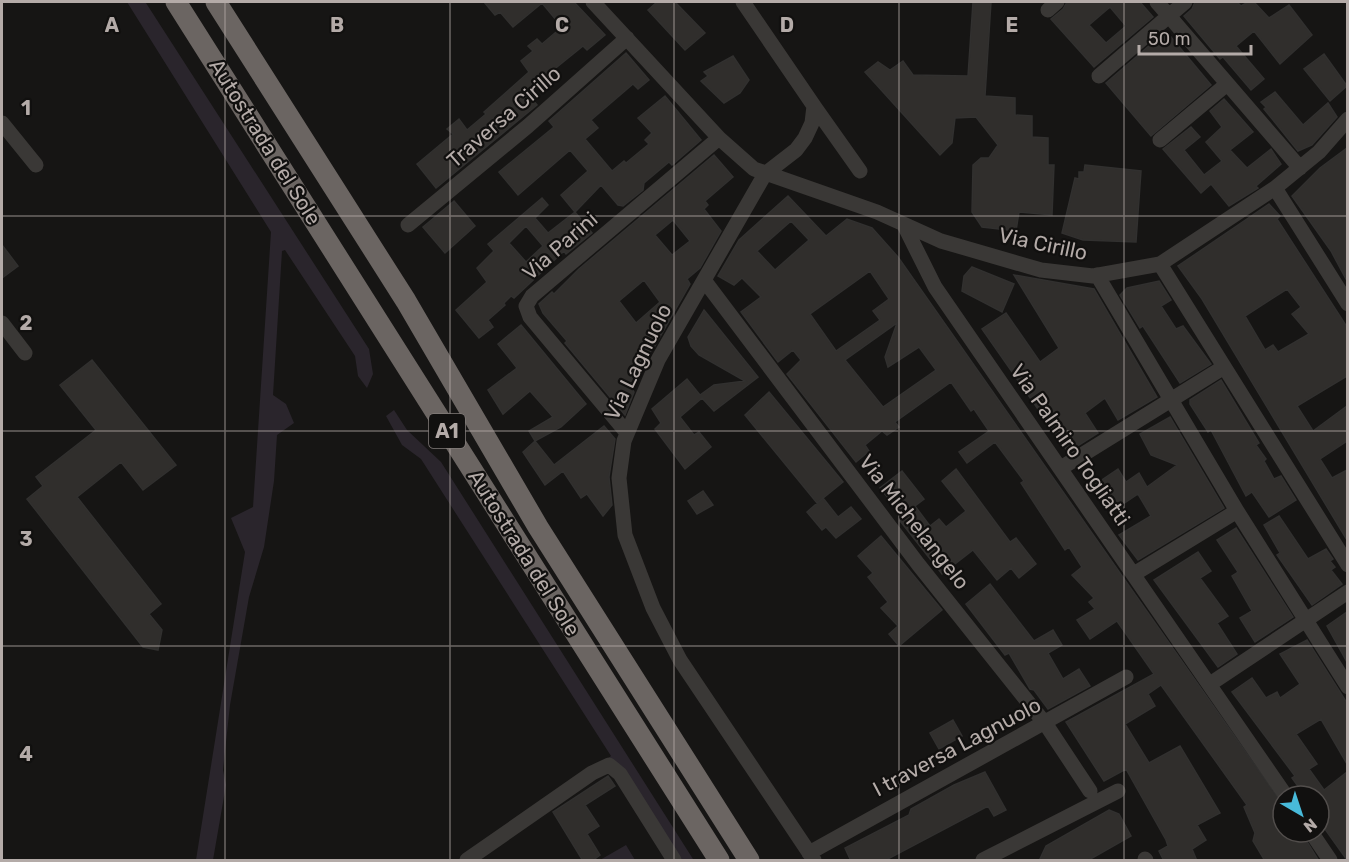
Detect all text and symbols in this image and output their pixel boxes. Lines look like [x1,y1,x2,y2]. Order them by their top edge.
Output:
text: A [105,13,120,37]
text: B [330,13,344,37]
text: C [555,13,569,37]
text: D [780,13,794,37]
text: E [1006,13,1018,37]
scale bar [1139,18,1252,56]
text: 50 m [1148,28,1191,50]
street label: Autostrada del Sole [204,54,327,229]
street label: Traversa Cirillo [442,60,566,173]
text: 1 [21,96,31,120]
street label: Via Parini [517,206,602,285]
street label: Via Cirillo [997,222,1090,265]
street label: Via Lagnuolo [599,300,676,424]
text: 2 [20,311,33,335]
street label: Via Palmiro Togliatti [1005,359,1136,530]
road number: A1 [429,414,465,448]
street label: Via Michelangelo [854,449,975,594]
street label: Autostrada del Sole [463,465,586,640]
text: 3 [19,527,33,551]
street label: I traversa Lagnuolo [868,692,1045,801]
text: 4 [19,742,33,766]
north arrow [1271,784,1331,844]
text: N [1300,814,1321,836]

